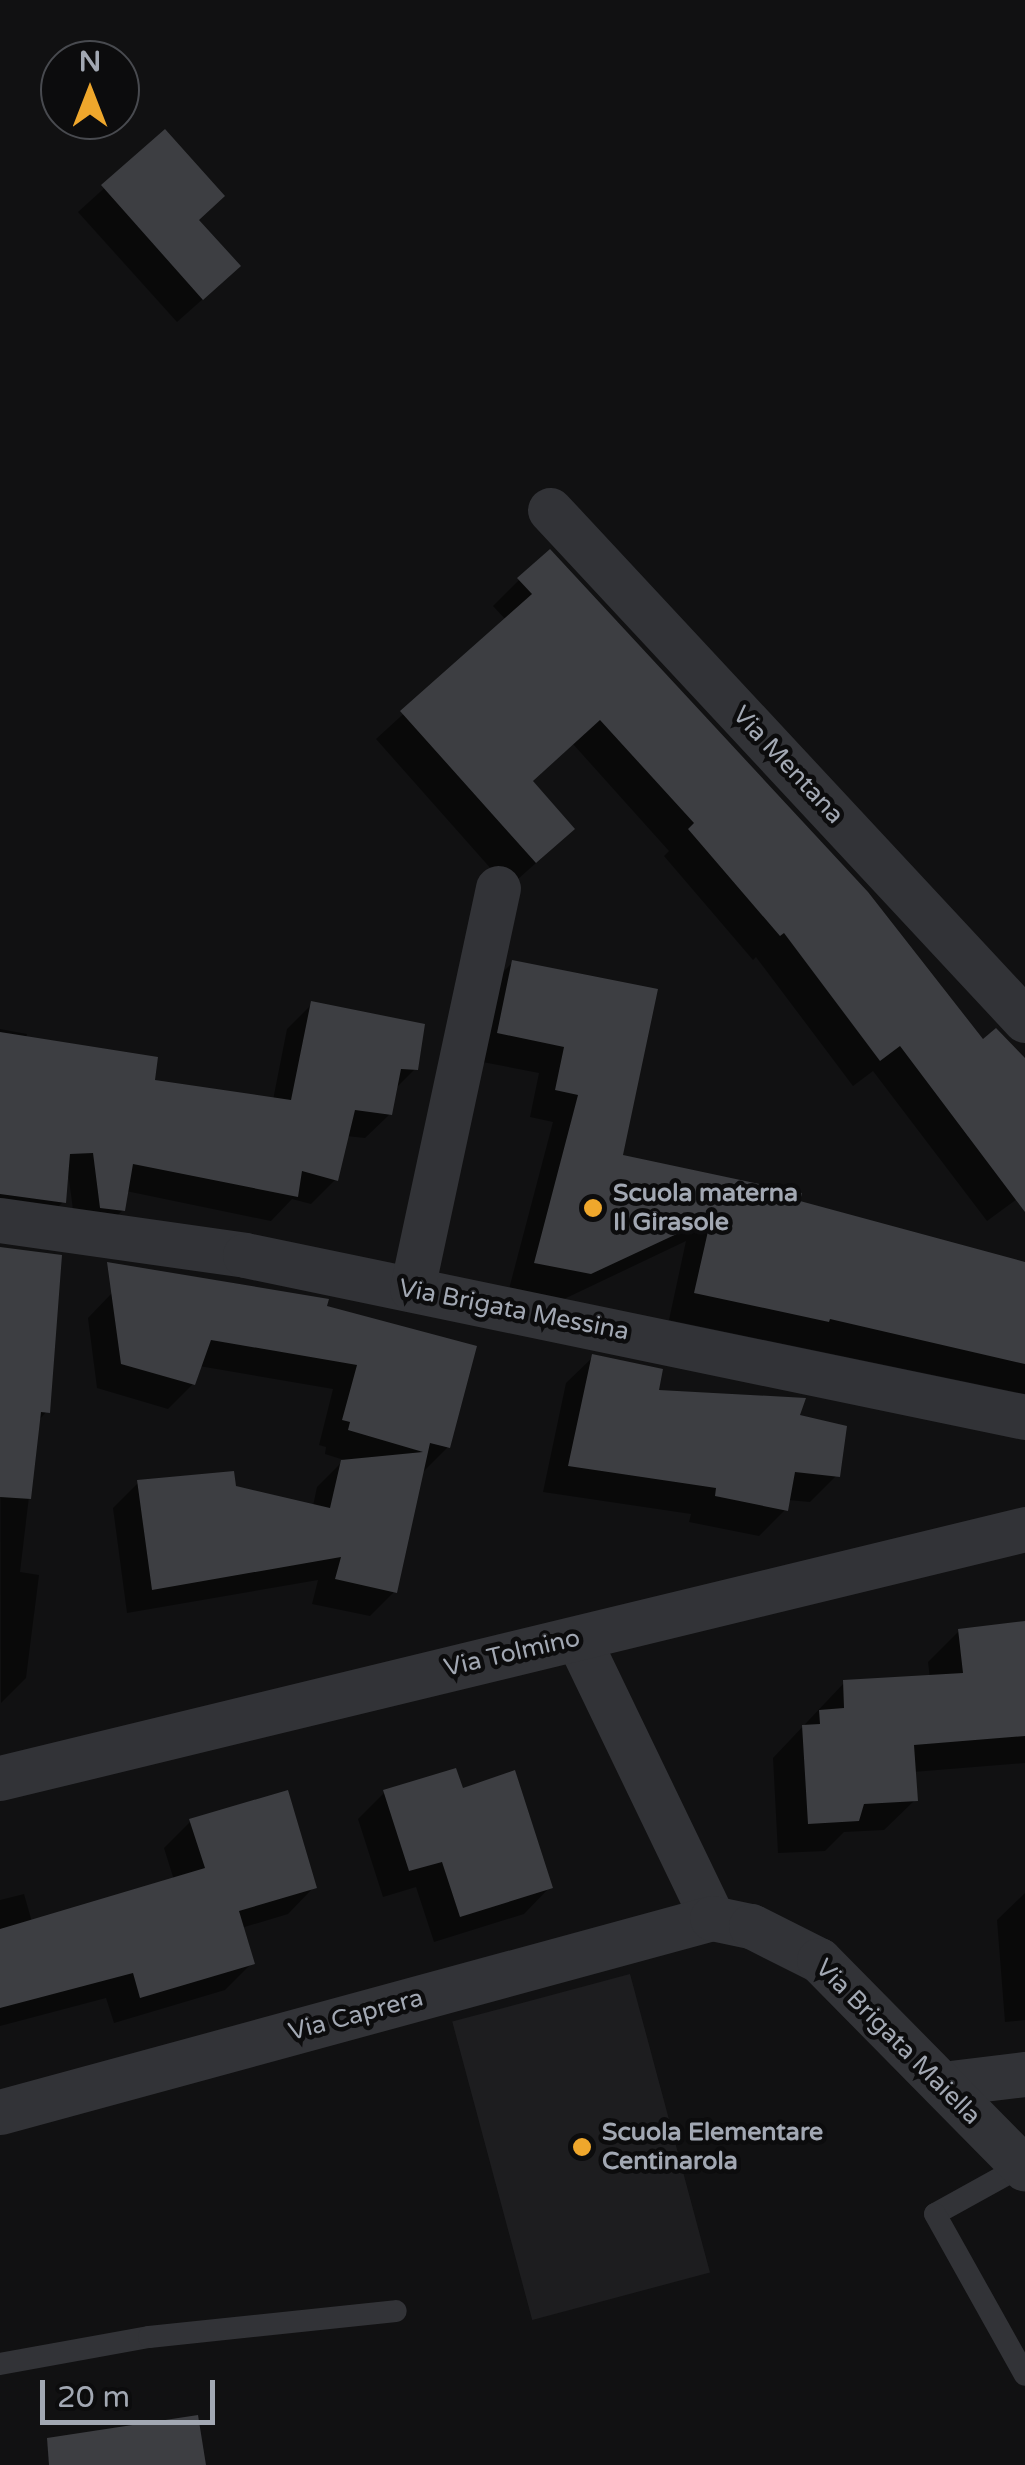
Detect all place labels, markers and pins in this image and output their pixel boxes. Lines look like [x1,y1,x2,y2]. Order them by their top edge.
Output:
place label: Scuola materna Il Girasole [613,1179,798,1238]
marker: Scuola materna Il Girasole [582,1197,604,1219]
place label: Scuola Elementare Centinarola [602,2118,823,2177]
marker: Scuola Elementare Centinarola [571,2136,593,2158]

